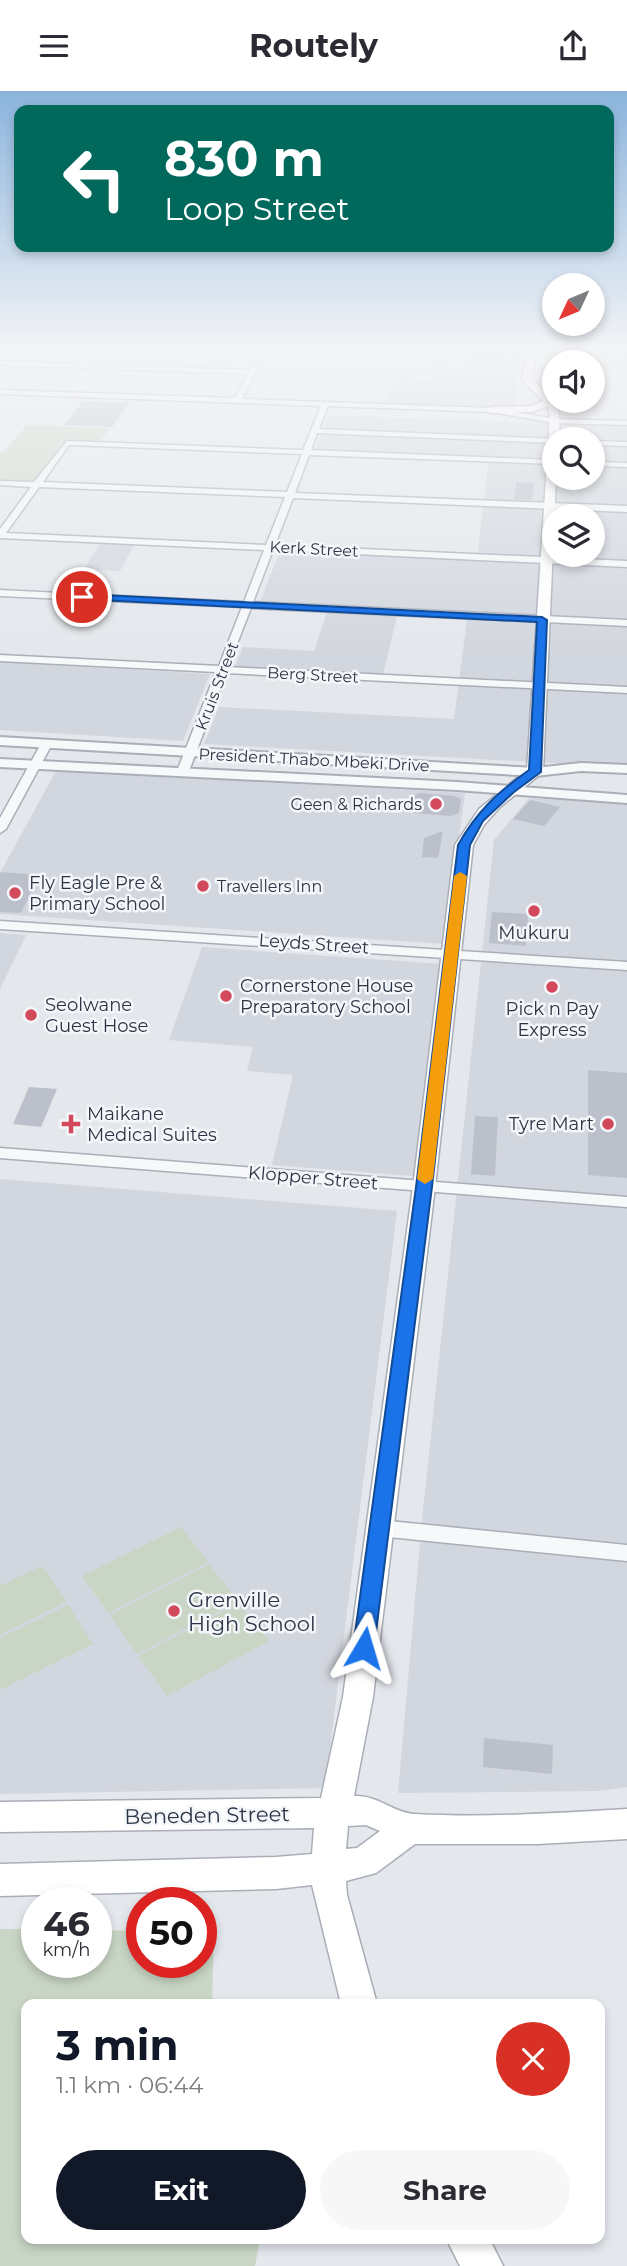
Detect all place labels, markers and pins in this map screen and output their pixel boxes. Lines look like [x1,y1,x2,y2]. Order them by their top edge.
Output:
pin [52,567,112,627]
place label: Geen & Richards [291,795,422,814]
marker: Geen & Richards [428,796,444,812]
place label: Fly Eagle Pre & Primary School [29,872,165,915]
place label: Travellers Inn [217,877,322,896]
marker: Travellers Inn [195,878,211,894]
marker: Fly Eagle Pre & Primary School [7,885,23,901]
marker: Mukuru [526,903,542,919]
place label: Mukuru [498,922,570,944]
place label: Cornerstone House Preparatory School [240,975,414,1018]
marker: Pick n Pay Express [544,979,560,995]
marker: Cornerstone House Preparatory School [218,988,234,1004]
place label: Seolwane Guest Hose [45,994,148,1037]
place label: Pick n Pay Express [506,998,599,1041]
marker: Seolwane Guest Hose [23,1007,39,1023]
place label: Maikane Medical Suites [87,1103,217,1146]
place label: Tyre Mart [509,1113,594,1135]
marker: Maikane Medical Suites [61,1114,81,1134]
marker: Tyre Mart [600,1116,616,1132]
place label: Grenville High School [188,1587,316,1636]
marker: Grenville High School [166,1603,182,1619]

